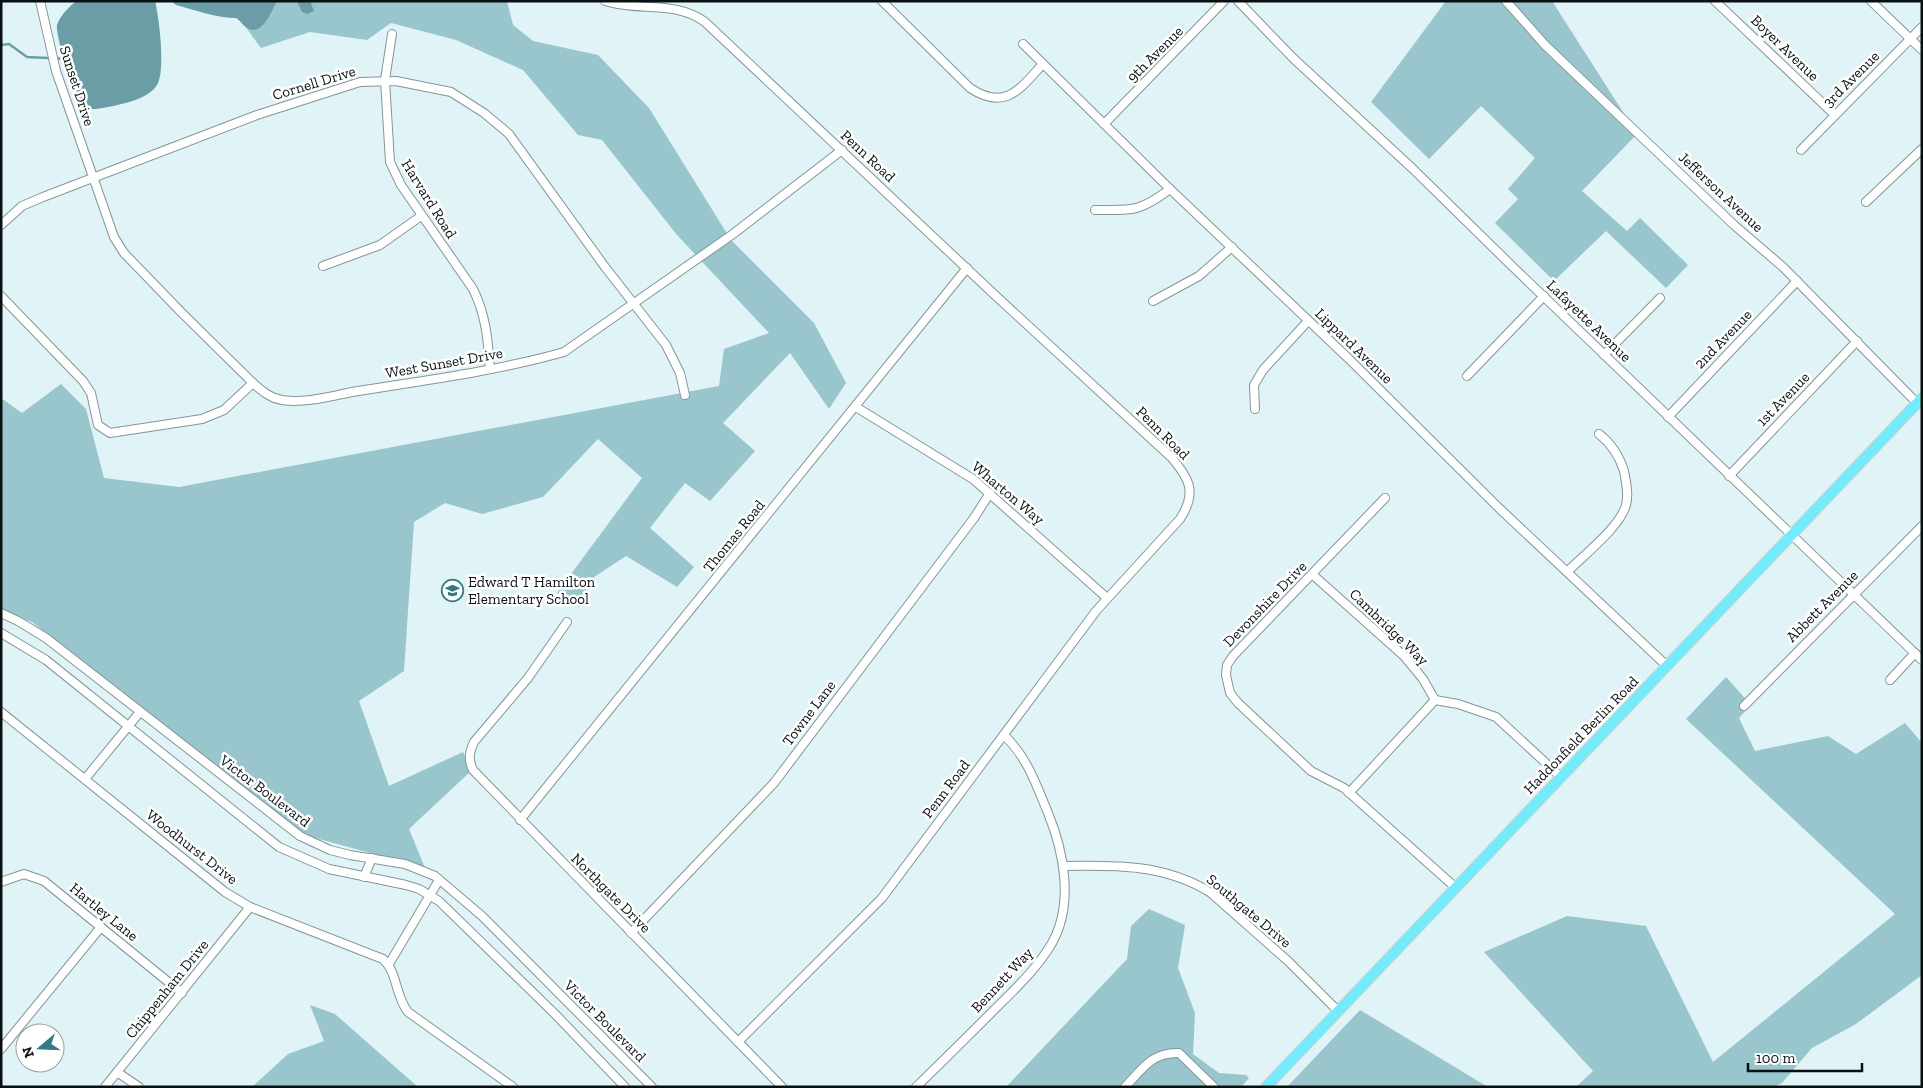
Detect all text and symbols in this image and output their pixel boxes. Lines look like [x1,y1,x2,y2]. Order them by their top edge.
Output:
street label: Boyer Avenue [1747,11,1823,85]
street label: 9th Avenue [1123,22,1187,86]
street label: Sunset Drive [56,44,98,128]
street label: 3rd Avenue [1819,47,1883,111]
street label: Cornell Drive [270,62,358,104]
street label: Penn Road [837,126,900,186]
street label: Jefferson Avenue [1675,148,1767,236]
street label: Harvard Road [398,156,461,242]
street label: Lafayette Avenue [1543,276,1635,366]
street label: Lippard Avenue [1311,304,1397,388]
street label: 2nd Avenue [1690,306,1756,372]
street label: West Sunset Drive [384,344,504,382]
street label: 1st Avenue [1753,368,1813,430]
street label: Penn Road [1133,403,1194,464]
street label: Wharton Way [968,458,1048,529]
street label: Thomas Road [699,496,769,576]
street label: Devonshire Drive [1220,557,1310,651]
street label: Abbett Avenue [1782,566,1862,646]
place label: Edward T Hamilton Elementary School [468,573,596,608]
school or university icon: Edward T Hamilton Elementary School [440,579,464,603]
street label: Cambridge Way [1346,585,1432,669]
street label: Haddonfield Berlin Road [1520,672,1643,798]
street label: Towne Lane [778,677,840,749]
street label: Victor Boulevard [215,751,314,831]
street label: Penn Road [918,756,974,822]
street label: Woodhurst Drive [143,806,241,888]
street label: Northgate Drive [567,849,655,937]
street label: Southgate Drive [1203,870,1295,952]
street label: Hartley Lane [66,879,142,945]
street label: Chippenham Drive [122,936,212,1042]
street label: Bennett Way [967,944,1037,1016]
street label: Victor Boulevard [560,976,650,1066]
north arrow [15,1023,65,1073]
scale bar [1748,1040,1862,1072]
text: N [18,1044,38,1060]
text: 100 m [1756,1049,1795,1067]

